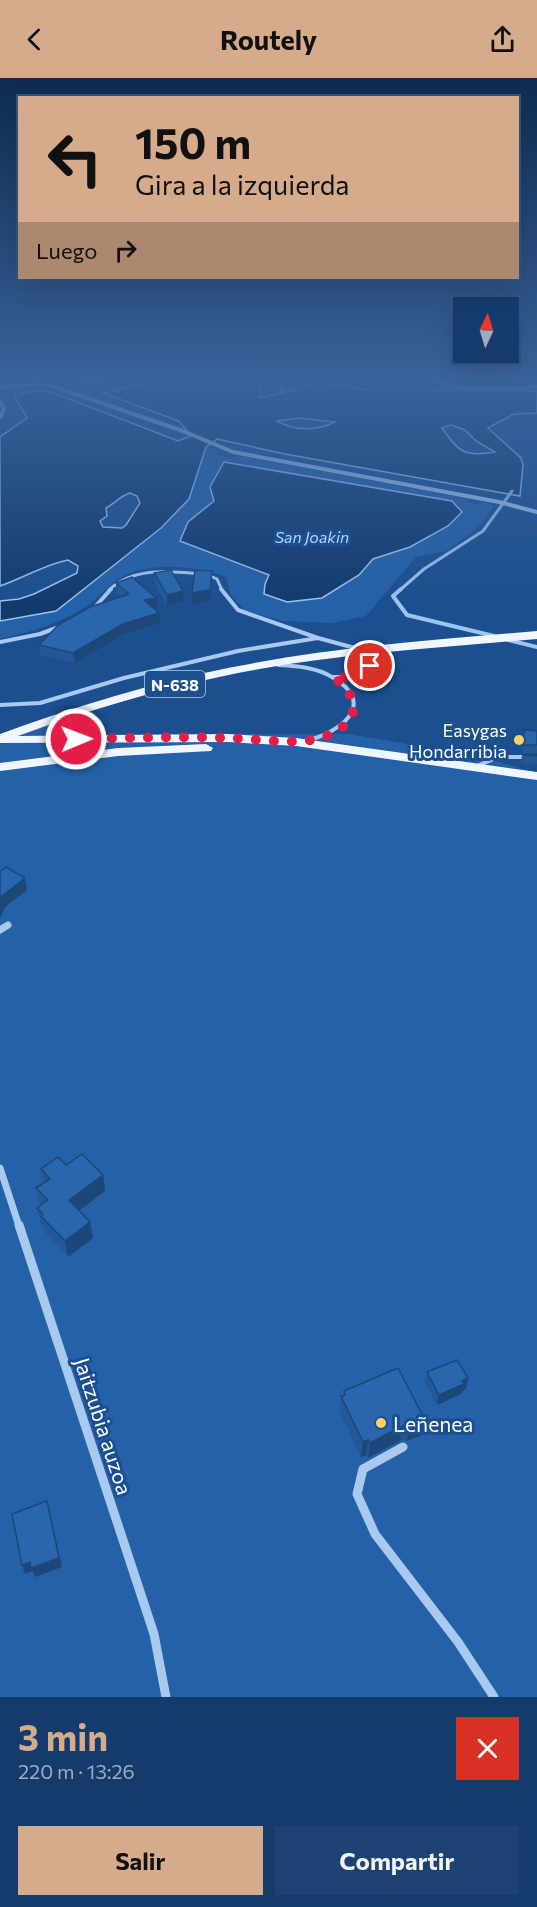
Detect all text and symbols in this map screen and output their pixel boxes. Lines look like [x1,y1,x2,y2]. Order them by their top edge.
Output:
icon: back [18,23,51,56]
text: Routely [220,23,317,56]
icon: share [486,23,519,56]
text: 150 m [135,116,251,168]
icon: left [36,120,114,198]
text: Gira a la izquierda [135,168,349,201]
icon: right [109,234,142,267]
text: Luego [36,237,97,264]
north arrow [453,297,519,363]
map controls [453,297,519,363]
water label: San Joakin [275,527,349,546]
pin [344,640,395,691]
icon: arrive [353,649,386,682]
road number: N-638 [145,671,205,697]
position arrow [44,707,108,771]
place label: Easygas Hondarribia [409,719,507,762]
marker: Easygas Hondarribia [512,733,526,747]
street label: Jaitzubia auzoa [70,1354,138,1498]
place label: Leñenea [393,1411,473,1436]
marker: Leñenea [374,1416,388,1430]
text: 3 min [18,1714,108,1758]
button: close [456,1717,519,1780]
text: 220 m · 13:26 [18,1759,135,1783]
button: Salir [18,1826,263,1895]
button: Compartir [275,1826,519,1895]

